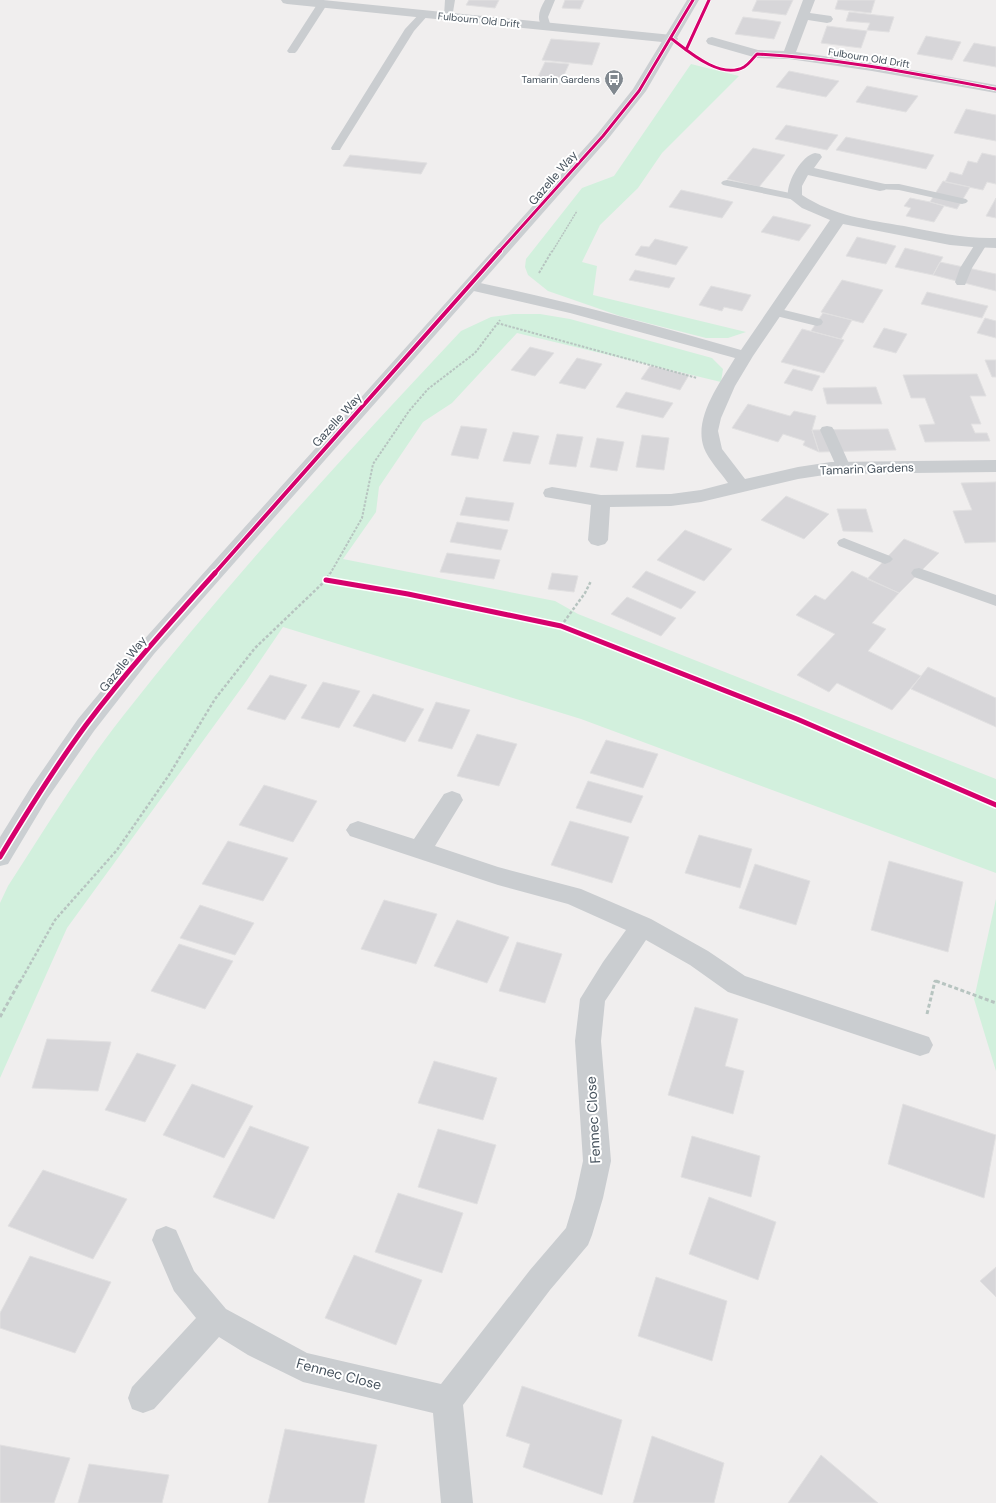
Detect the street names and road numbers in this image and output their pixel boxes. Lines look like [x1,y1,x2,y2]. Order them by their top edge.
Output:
street label: Fulbourn Old Drift [437,9,521,31]
street label: Fulbourn Old Drift [827,45,911,71]
street label: Gazelle Way [525,147,581,209]
street label: Gazelle Way [309,389,366,450]
street label: Tamarin Gardens [820,459,914,479]
street label: Gazelle Way [96,633,151,695]
street label: Fennec Close [582,1076,604,1164]
street label: Fennec Close [294,1354,384,1394]

